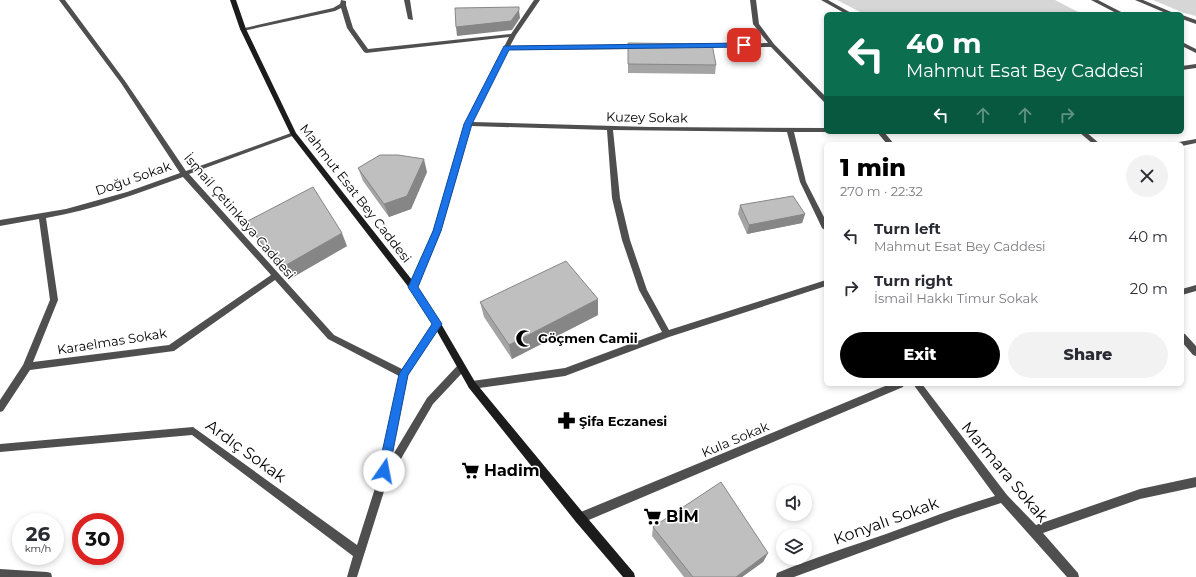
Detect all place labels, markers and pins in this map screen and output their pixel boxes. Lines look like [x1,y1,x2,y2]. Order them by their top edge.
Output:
pin [727,28,761,62]
mosque icon: Göçmen Camii [515,328,535,348]
place label: Göçmen Camii [538,330,638,346]
pharmacy icon: Şifa Eczanesi [556,411,576,431]
place label: Şifa Eczanesi [579,413,667,429]
supermarket icon: Hadim [461,460,481,480]
place label: Hadim [484,461,540,480]
supermarket icon: BİM [643,506,663,526]
place label: BİM [666,507,699,526]

